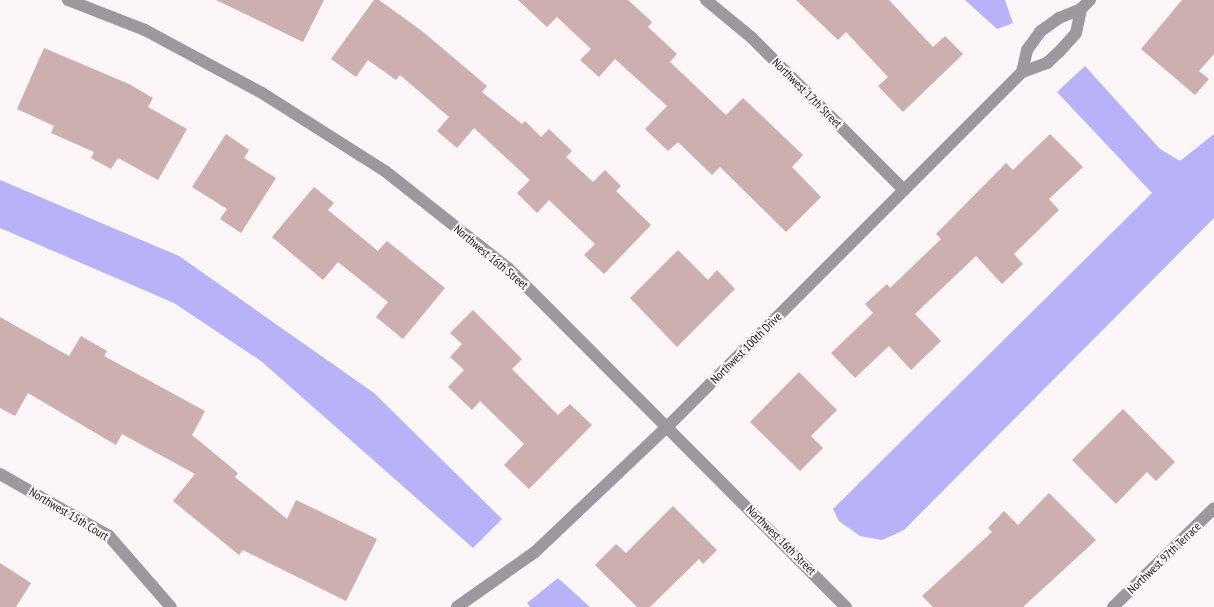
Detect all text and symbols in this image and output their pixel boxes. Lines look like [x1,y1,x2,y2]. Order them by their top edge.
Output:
street label: Northwest 17th Street [769,55,845,131]
street label: Northwest 16th Street [451,222,531,292]
street label: Northwest 100th Drive [707,309,785,387]
street label: Northwest 15th Court [27,485,111,543]
street label: Northwest 16th Street [743,502,819,578]
street label: Northwest 97th Terrace [1124,519,1204,597]

